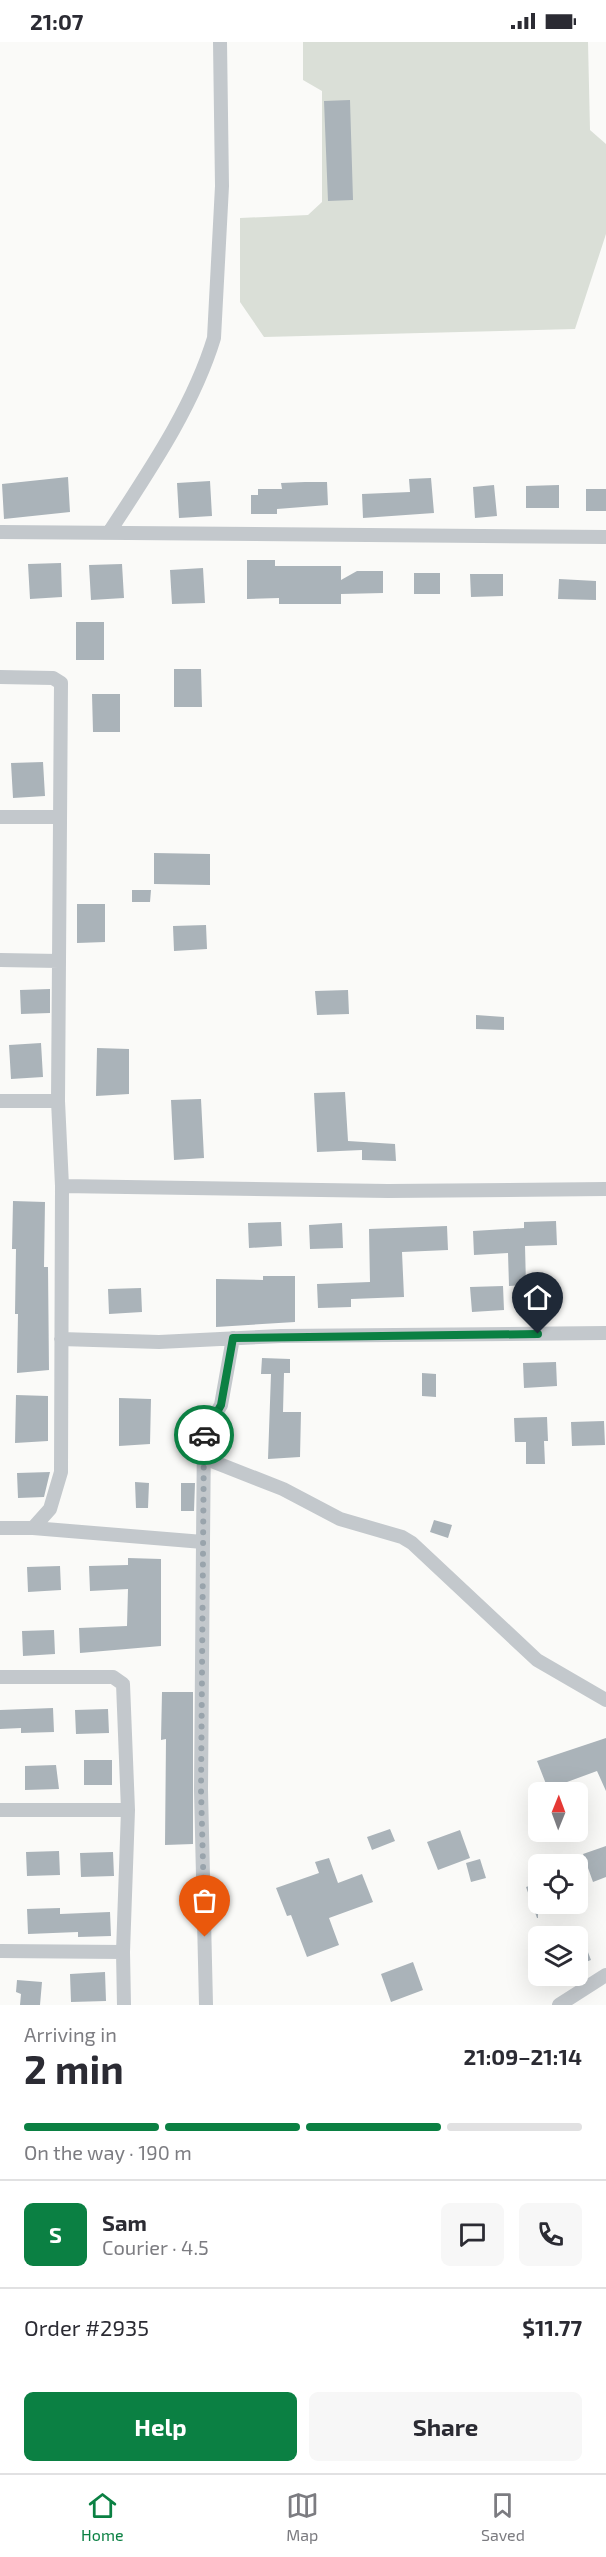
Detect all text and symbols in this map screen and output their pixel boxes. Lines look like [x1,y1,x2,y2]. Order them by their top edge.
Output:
text: 21:07 [30,8,83,34]
pin [512,1272,563,1334]
icon: home [521,1281,554,1314]
courier [174,1405,234,1465]
icon: car [188,1419,221,1452]
north arrow [528,1782,588,1842]
map controls [528,1782,588,1986]
button: locate [528,1854,588,1914]
pin [179,1875,230,1937]
icon: bag [188,1884,221,1917]
button: layers [528,1926,588,1986]
text: Arriving in [24,2022,117,2046]
text: 21:09–21:14 [463,2043,582,2069]
text: 2 min [24,2045,124,2092]
text: On the way · 190 m [24,2140,192,2164]
button: chat [441,2203,504,2266]
button: phone [519,2203,582,2266]
text: Sam [102,2209,147,2235]
text: S [49,2221,62,2247]
text: Courier · 4.5 [102,2235,209,2259]
text: Order #2935 [24,2314,149,2340]
text: $11.77 [522,2314,582,2340]
button: Help [24,2392,297,2461]
button: Share [309,2392,582,2461]
tab: Home [81,2489,124,2544]
tab: Map [286,2489,319,2544]
tab: Saved [481,2489,525,2544]

